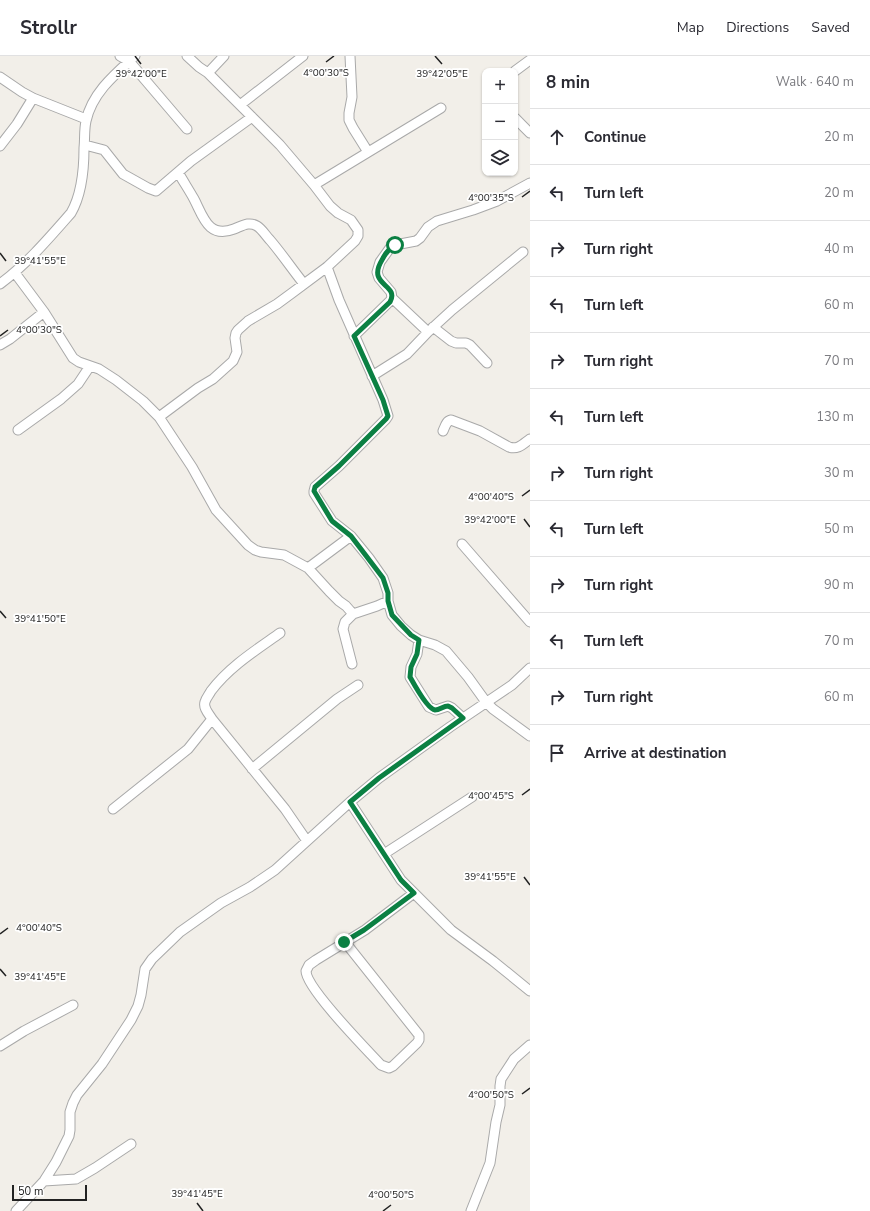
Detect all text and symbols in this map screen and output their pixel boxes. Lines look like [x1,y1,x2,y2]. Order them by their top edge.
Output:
text: Strollr [20,15,77,41]
text: Map [677,18,704,37]
text: Directions [726,18,789,37]
text: Saved [811,18,850,37]
text: 4°00'30"S [303,66,349,80]
text: 39°42'00"E [115,67,167,81]
text: 39°42'05"E [416,67,468,81]
map controls [482,68,518,176]
button: + [482,68,518,104]
text: 8 min [546,71,590,94]
text: Walk · 640 m [776,73,854,91]
button: − [482,104,518,140]
icon: ahead [546,126,568,148]
text: Continue [584,127,646,147]
text: 20 m [824,128,854,146]
button: layers [482,140,518,176]
icon: left [546,182,568,204]
text: Turn left [584,183,643,203]
text: 20 m [824,184,854,202]
text: 4°00'35"S [468,191,514,205]
route start [386,236,404,254]
icon: right [546,238,568,260]
text: Turn right [584,239,653,259]
text: 40 m [824,240,854,258]
text: 39°41'55"E [14,254,66,268]
icon: left [546,294,568,316]
text: Turn left [584,295,643,315]
text: 60 m [824,296,854,314]
text: 4°00'30"S [16,323,62,337]
icon: right [546,350,568,372]
text: Turn right [584,351,653,371]
text: 70 m [824,352,854,370]
icon: left [546,406,568,428]
text: Turn left [584,407,643,427]
text: 130 m [816,408,854,426]
icon: right [546,462,568,484]
text: Turn right [584,463,653,483]
text: 30 m [824,464,854,482]
text: 4°00'40"S [468,490,514,504]
text: 39°42'00"E [464,513,516,527]
icon: left [546,518,568,540]
text: Turn left [584,519,643,539]
text: 50 m [824,520,854,538]
icon: right [546,574,568,596]
text: Turn right [584,575,653,595]
text: 90 m [824,576,854,594]
text: 39°41'50"E [14,612,66,626]
icon: left [546,630,568,652]
text: Turn left [584,631,643,651]
text: 70 m [824,632,854,650]
icon: right [546,686,568,708]
text: Turn right [584,687,653,707]
text: 60 m [824,688,854,706]
icon: arrive [546,742,568,764]
text: Arrive at destination [584,743,727,763]
text: 4°00'45"S [468,789,514,803]
text: 39°41'55"E [464,870,516,884]
text: 4°00'40"S [16,921,62,935]
route end [335,933,353,951]
text: 39°41'45"E [14,970,66,984]
text: 4°00'50"S [468,1088,514,1102]
scale bar [12,1183,87,1202]
text: 50 m [18,1184,43,1199]
text: 39°41'45"E [171,1187,223,1201]
text: 4°00'50"S [368,1188,414,1202]

